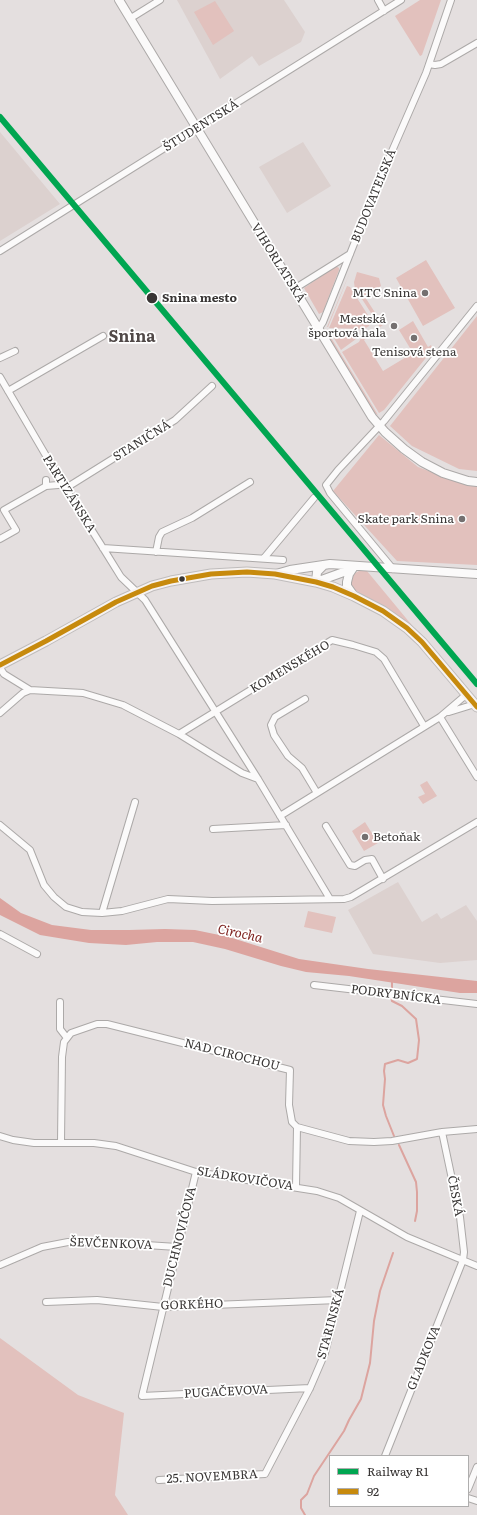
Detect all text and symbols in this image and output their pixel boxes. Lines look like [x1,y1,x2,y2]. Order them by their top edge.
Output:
street label: ŠTUDENTSKÁ [161,97,241,155]
street label: BUDOVATEĽSKÁ [349,147,399,245]
street label: VIHORLATSKÁ [248,221,308,305]
place label: MTC Snina [352,286,417,300]
marker: MTC Snina [420,288,430,298]
marker: Snina mesto [145,291,159,305]
place label: Snina mesto [162,291,237,305]
place label: Mestská športová hala [308,312,386,340]
marker: Mestská športová hala [389,321,399,331]
district label: Snina [108,327,156,347]
marker: Tenisová stena [409,333,419,343]
place label: Tenisová stena [372,345,456,359]
street label: STANIČNÁ [111,418,173,464]
street label: PARTIZÁNSKA [39,453,99,535]
place label: Skate park Snina [358,512,454,526]
marker: Skate park Snina [457,514,467,524]
unlabelled marker [177,574,187,584]
street label: KOMENSKÉHO [248,638,332,696]
place label: Betoňak [373,830,420,844]
marker: Betoňak [360,832,370,842]
water label: Cirocha [216,922,264,946]
street label: PODRYBNÍCKA [350,982,442,1008]
street label: NAD CIROCHOU [183,1036,281,1074]
street label: SLÁDKOVIČOVA [196,1164,294,1194]
street label: ČESKÁ [444,1174,466,1218]
street label: DUCHNOVIČOVA [161,1185,199,1289]
street label: ŠEVČENKOVA [69,1235,153,1253]
street label: STARINSKÁ [315,1287,347,1361]
street label: GORKÉHO [160,1297,224,1313]
street label: GLADKOVA [405,1324,443,1392]
street label: PUGAČEVOVA [184,1383,268,1401]
legend [329,1455,469,1507]
text: Railway R1 [367,1462,429,1480]
street label: 25. NOVEMBRA [166,1467,258,1487]
text: 92 [367,1482,379,1500]

